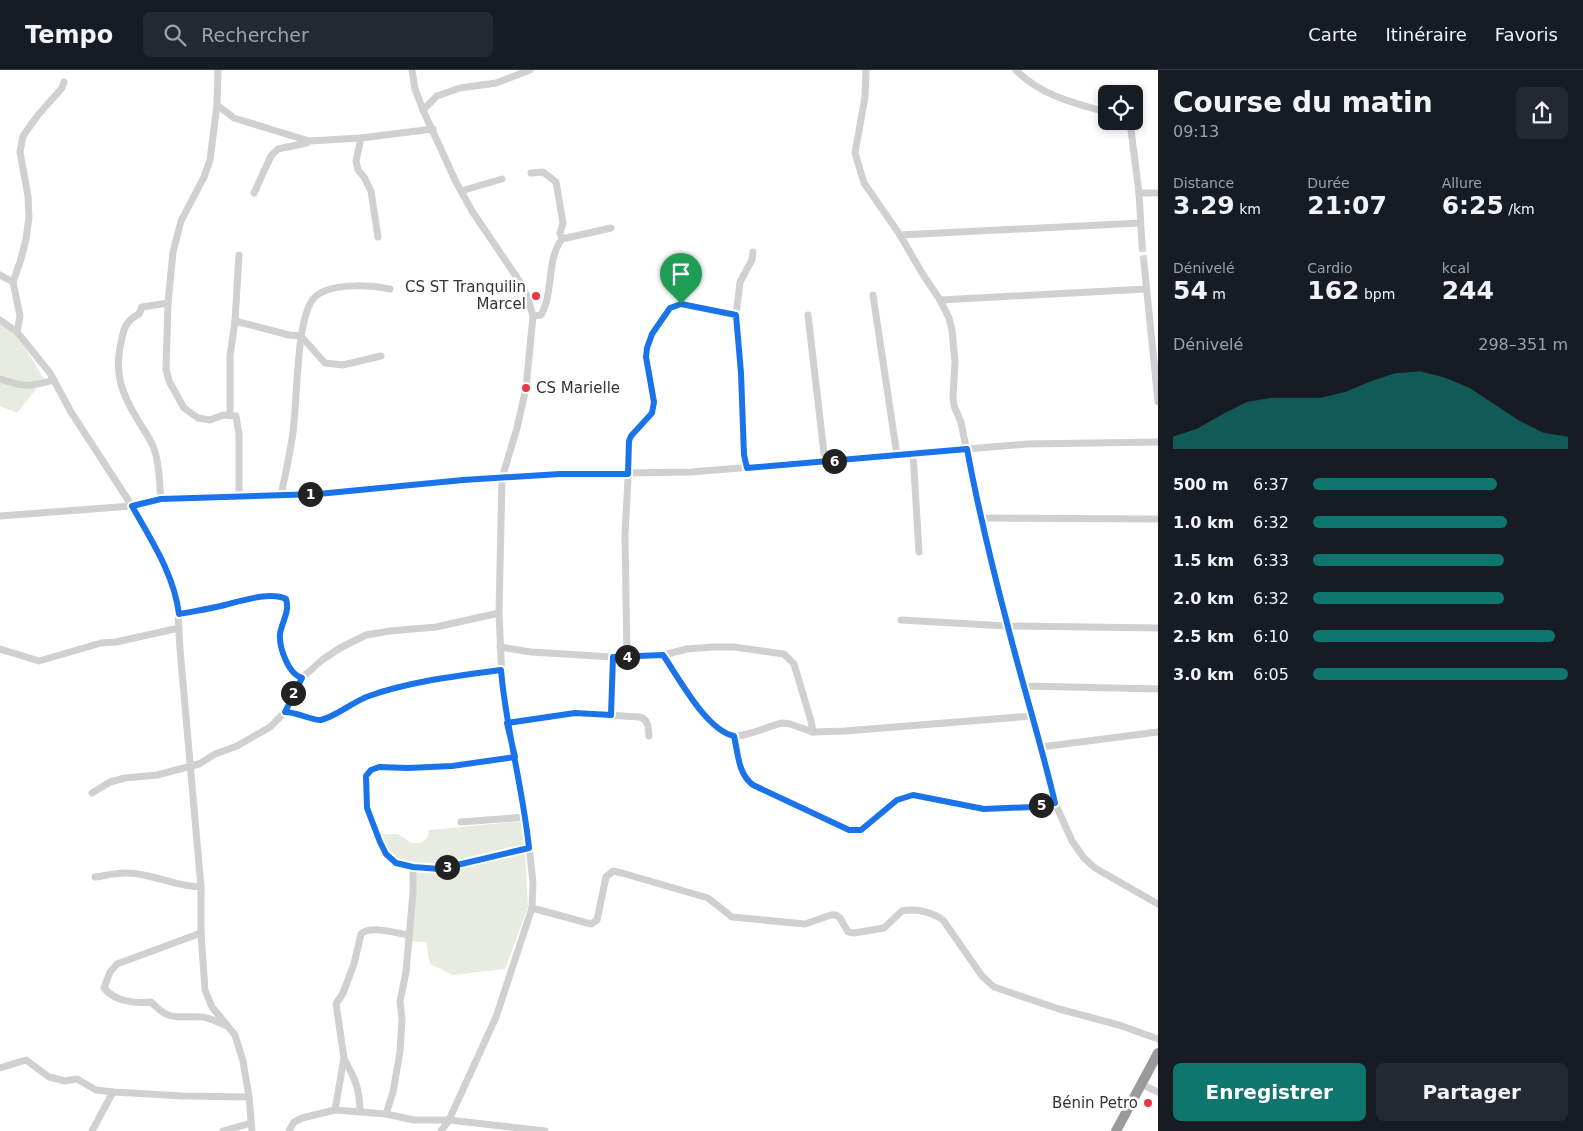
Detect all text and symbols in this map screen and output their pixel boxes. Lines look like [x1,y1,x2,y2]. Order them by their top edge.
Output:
search box [143,12,493,57]
text: Tempo [25,21,113,49]
icon: search [161,21,189,49]
text: Rechercher [201,24,309,46]
text: Carte [1308,24,1357,45]
text: Itinéraire [1385,24,1467,45]
text: Favoris [1495,24,1558,45]
map controls [1098,85,1143,130]
button: locate [1098,85,1143,130]
text: Course du matin [1173,86,1433,119]
button: share [1516,87,1568,139]
text: 09:13 [1173,122,1219,141]
text: Distance [1173,175,1234,191]
text: Durée [1307,175,1350,191]
text: Allure [1442,175,1482,191]
text: 3.29 [1173,191,1235,220]
text: 21:07 [1307,191,1387,220]
text: 6:25 [1442,191,1504,220]
text: km [1235,201,1261,217]
text: /km [1504,201,1535,217]
pin [660,253,702,304]
icon: arrive [667,260,695,288]
text: Dénivelé [1173,260,1235,276]
text: Cardio [1307,260,1353,276]
text: kcal [1442,260,1470,276]
text: 54 [1173,276,1208,305]
text: 162 [1307,276,1360,305]
text: 244 [1442,276,1494,305]
place label: CS ST Tranquilin Marcel [405,278,526,313]
text: m [1208,286,1226,302]
text: bpm [1360,286,1395,302]
marker: CS ST Tranquilin Marcel [530,290,542,302]
text: Dénivelé [1173,335,1243,354]
text: 298–351 m [1478,335,1568,354]
place label: CS Marielle [536,379,620,397]
marker: CS Marielle [520,382,532,394]
pin: 6 [822,448,846,474]
text: 6 [830,453,839,469]
text: 500 m [1173,475,1229,494]
text: 6:37 [1253,475,1289,494]
pin: 1 [298,482,322,506]
text: 1 [306,486,315,502]
text: 1.0 km [1173,513,1234,532]
text: 6:32 [1253,513,1289,532]
text: 1.5 km [1173,551,1234,570]
text: 6:33 [1253,551,1289,570]
text: 2.0 km [1173,589,1234,608]
text: 6:32 [1253,589,1289,608]
text: 2.5 km [1173,627,1234,646]
text: 6:10 [1253,627,1289,646]
pin: 4 [614,644,640,670]
text: 4 [623,649,632,665]
text: 3.0 km [1173,665,1234,684]
text: 6:05 [1253,665,1289,684]
pin: 2 [280,680,306,706]
text: 2 [289,685,298,701]
pin: 5 [1028,792,1054,818]
text: 5 [1037,797,1046,813]
pin: 3 [434,854,460,880]
text: 3 [443,859,452,875]
button: Enregistrer [1173,1063,1366,1121]
button: Partager [1376,1063,1568,1121]
place label: Bénin Petro [1052,1094,1138,1112]
marker: Bénin Petro [1142,1097,1154,1109]

